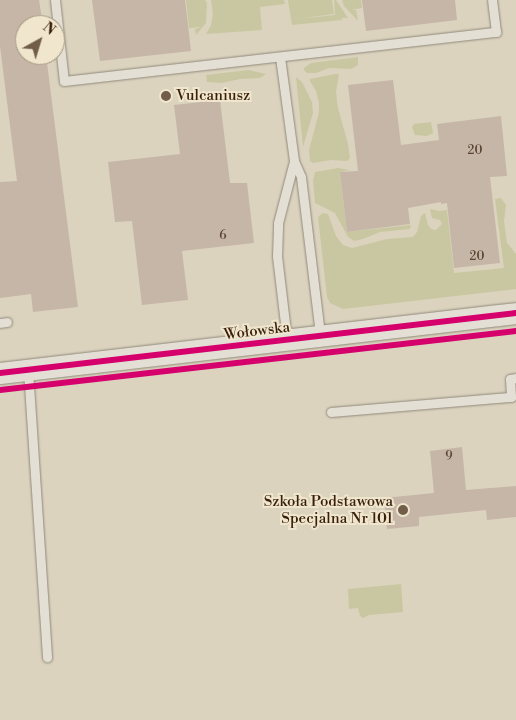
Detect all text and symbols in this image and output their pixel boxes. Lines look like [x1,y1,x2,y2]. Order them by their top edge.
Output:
north arrow [15,15,65,65]
text: N [39,19,59,40]
place label: Vulcaniusz [176,87,250,105]
marker: Vulcaniusz [160,90,172,102]
house number: 20 [468,144,482,158]
house number: 6 [219,229,227,243]
house number: 20 [470,250,484,264]
street label: Wołowska [223,318,291,344]
house number: 9 [445,450,453,464]
place label: Szkoła Podstawowa Specjalna Nr 101 [264,492,393,527]
marker: Szkoła Podstawowa Specjalna Nr 101 [397,504,409,516]

